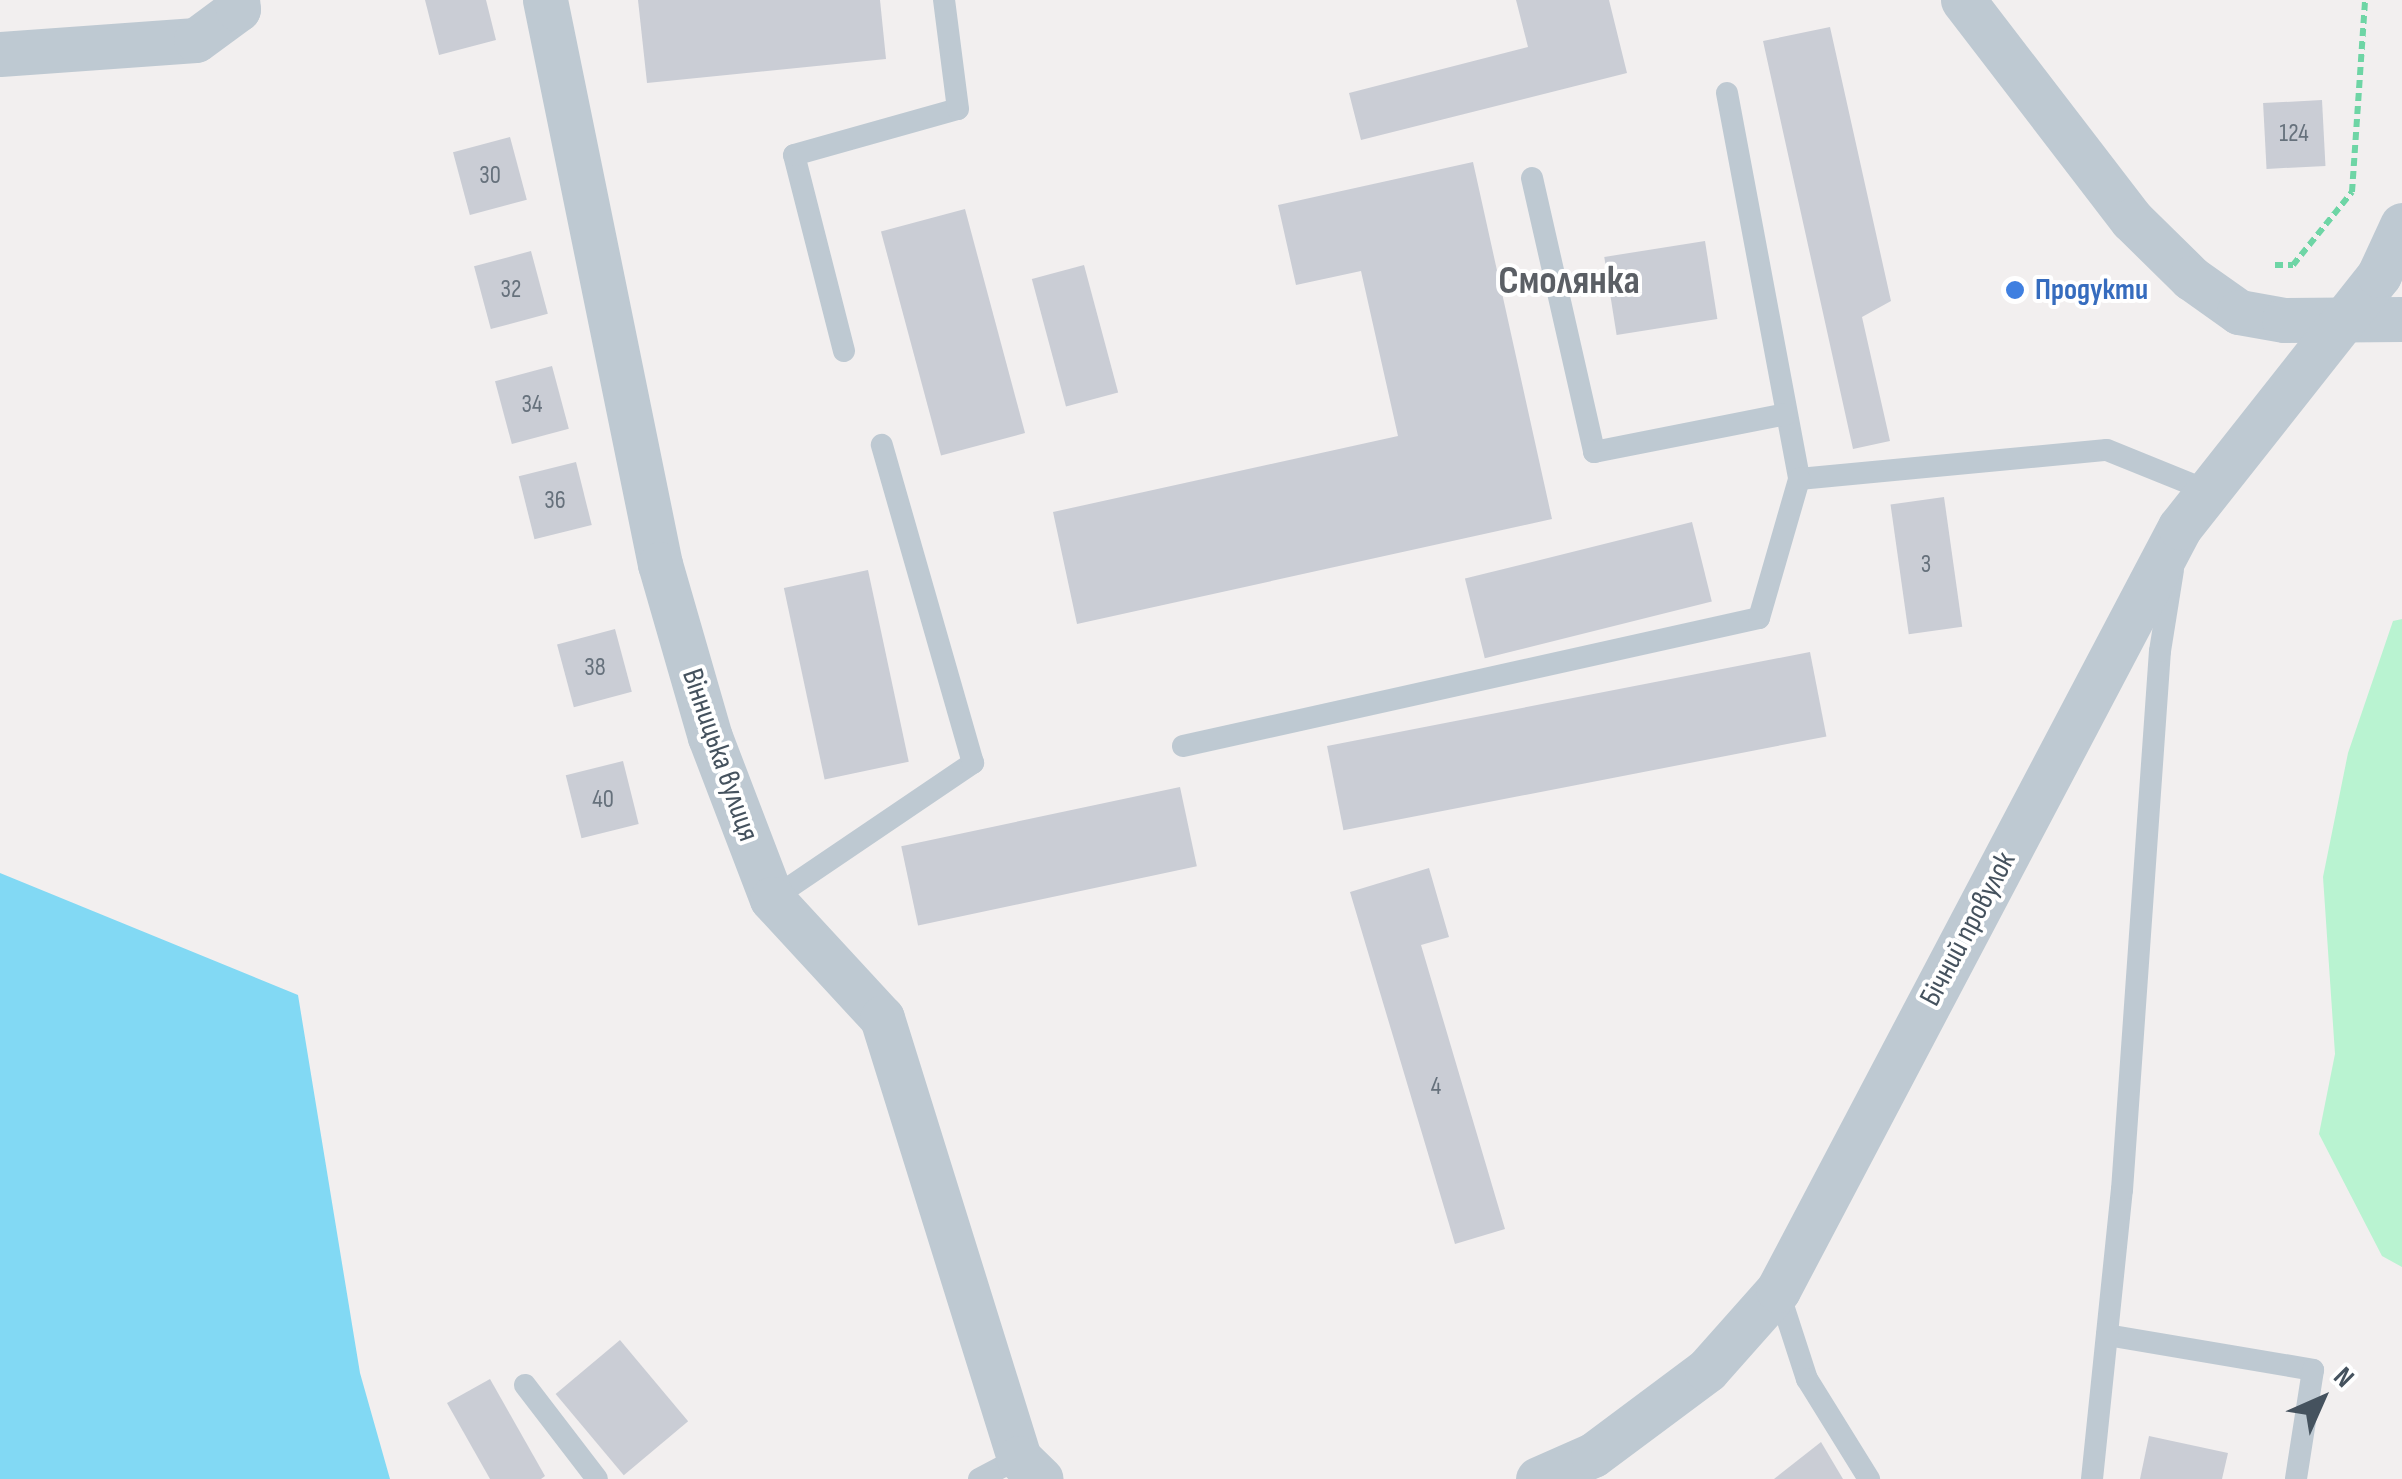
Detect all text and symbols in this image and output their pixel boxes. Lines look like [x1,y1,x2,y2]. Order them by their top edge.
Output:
house number: 124 [2279,119,2309,149]
house number: 30 [479,161,501,191]
district label: Смолянка [1498,257,1640,305]
place label: Продукти [2035,272,2148,308]
house number: 32 [501,275,521,305]
marker: Продукти [2004,279,2026,301]
house number: 34 [522,390,542,420]
house number: 36 [544,486,566,516]
house number: 3 [1921,550,1931,580]
house number: 38 [584,653,606,683]
street label: Вінницька вулиця [674,664,766,846]
house number: 40 [592,785,614,815]
street label: Бічний провулок [1912,846,2024,1012]
house number: 4 [1431,1072,1441,1102]
north arrow [2272,1349,2372,1449]
text: N [2327,1360,2361,1394]

